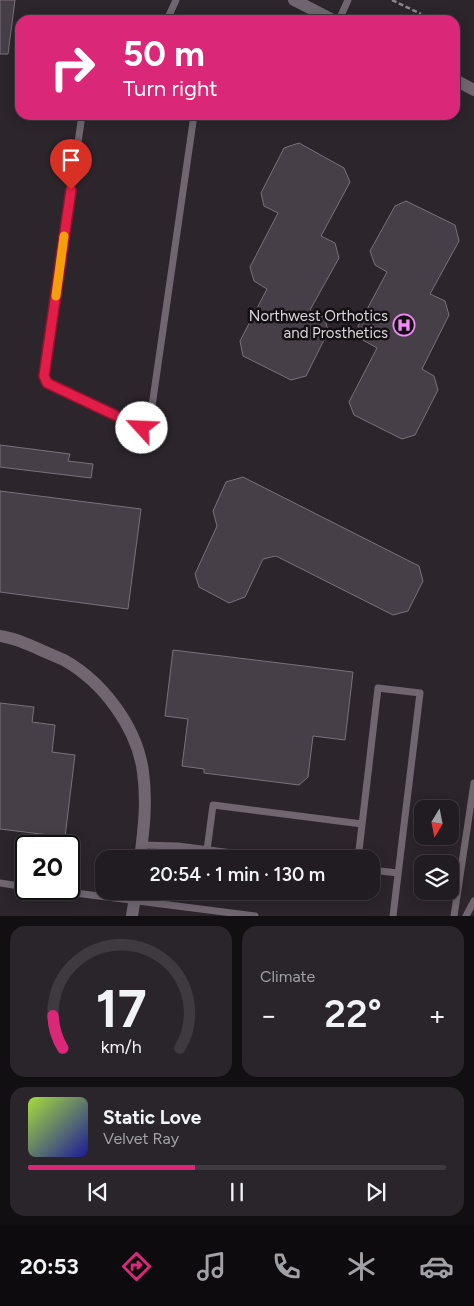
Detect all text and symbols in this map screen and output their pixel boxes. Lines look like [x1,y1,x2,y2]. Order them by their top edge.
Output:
text: 50 m [123,33,205,75]
icon: right [40,35,105,100]
text: Turn right [123,75,218,102]
pin [50,139,92,190]
icon: arrive [57,146,85,174]
place label: Northwest Orthotics and Prosthetics [249,307,388,342]
hospital icon: Northwest Orthotics and Prosthetics [392,313,416,337]
position arrow [115,401,167,453]
north arrow [414,800,459,845]
map controls [414,800,459,900]
speed limit sign: 20 [15,835,80,900]
button: layers [414,855,459,900]
text: 20:54 · 1 min · 130 m [150,863,325,886]
text: Climate [260,967,315,986]
text: 17 [96,978,146,1040]
text: 22° [324,991,382,1037]
text: − [260,998,277,1032]
text: + [429,998,446,1032]
text: km/h [101,1036,141,1057]
text: Static Love [103,1106,201,1129]
text: Velvet Ray [103,1129,179,1148]
icon: previous [84,1178,112,1206]
icon: pause [223,1178,251,1206]
icon: next [362,1178,390,1206]
icon: directions [119,1249,154,1284]
icon: music [194,1249,229,1284]
icon: phone [269,1249,304,1284]
icon: climate [344,1249,379,1284]
icon: car [419,1249,454,1284]
text: 20:53 [20,1253,79,1280]

